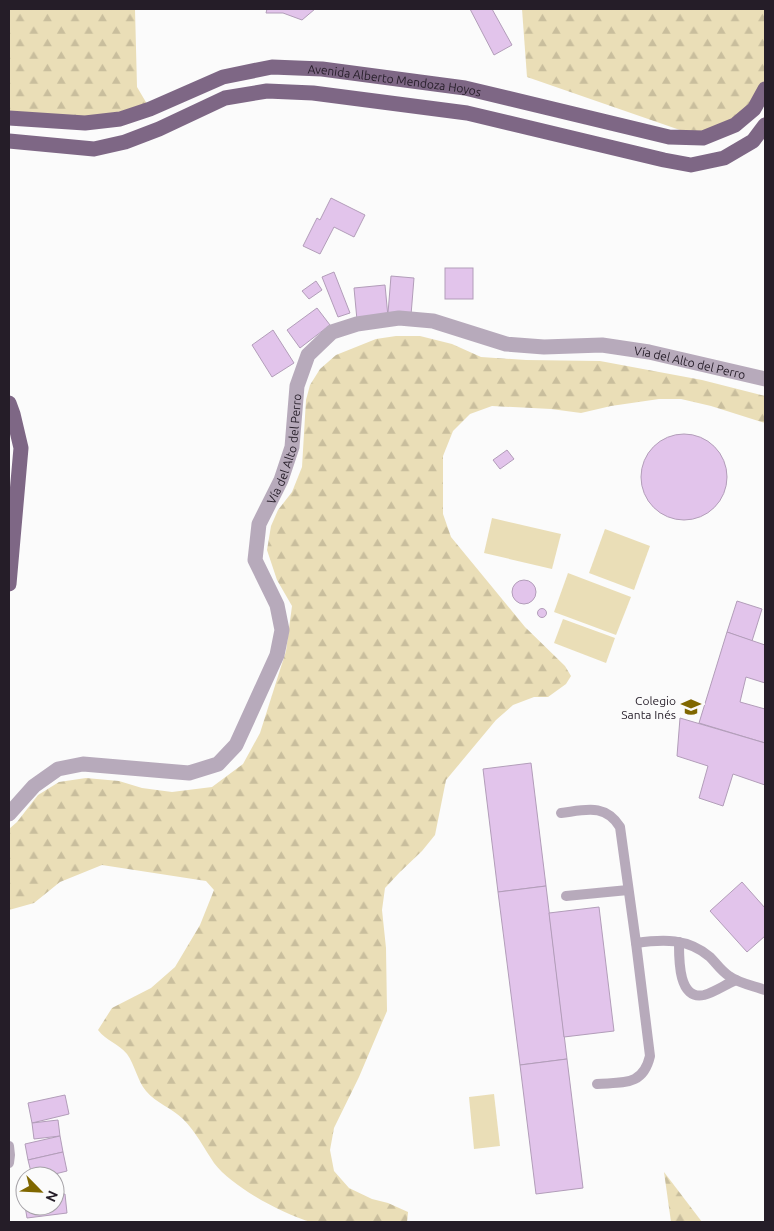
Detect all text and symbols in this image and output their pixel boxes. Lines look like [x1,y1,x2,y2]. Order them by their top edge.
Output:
street label: Avenida Alberto Mendoza Hoyos [307,62,483,98]
street label: Vía del Alto del Perro [633,343,747,381]
street label: Vía del Alto del Perro [264,393,303,506]
place label: Colegio Santa Inés [621,694,676,721]
school or university icon: Colegio Santa Inés [680,696,702,718]
north arrow [15,1166,65,1216]
text: N [42,1188,61,1204]

